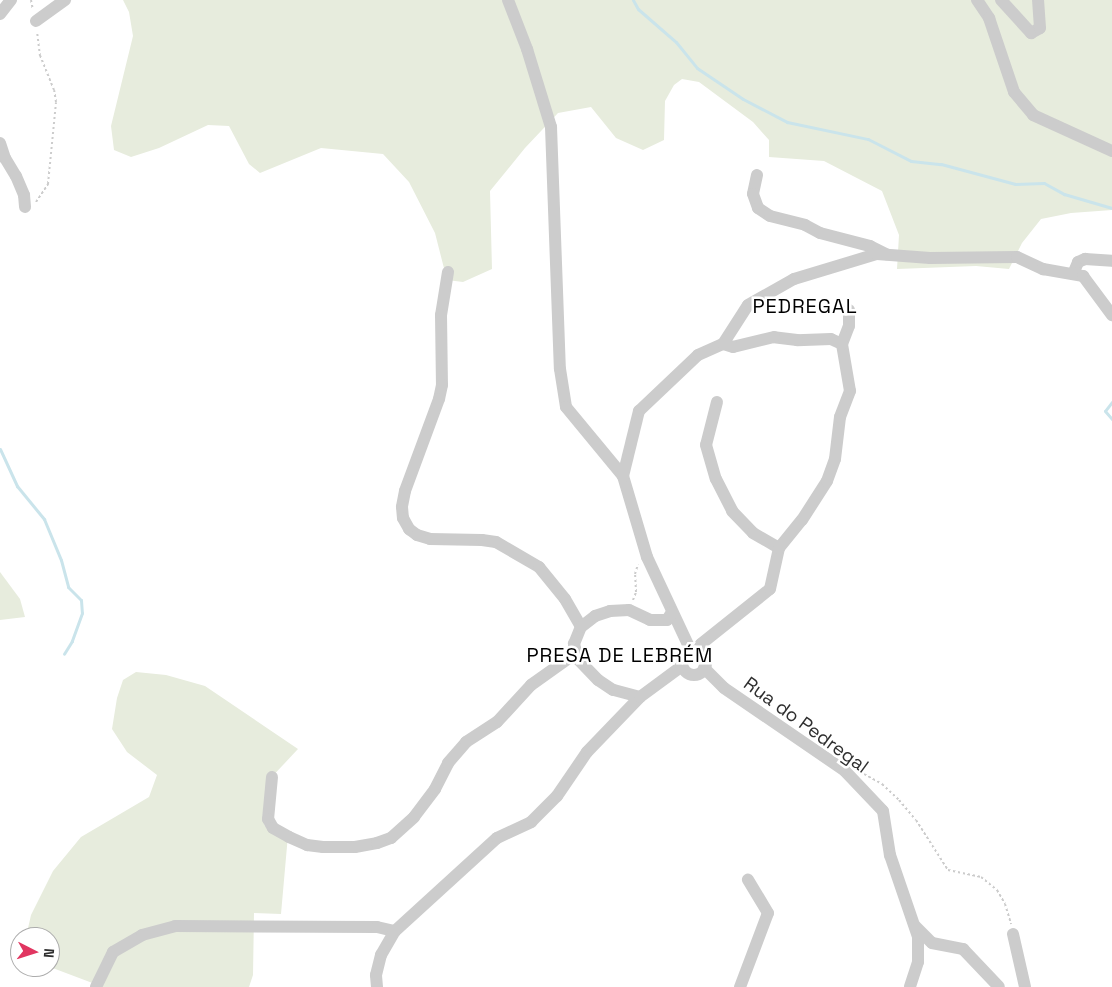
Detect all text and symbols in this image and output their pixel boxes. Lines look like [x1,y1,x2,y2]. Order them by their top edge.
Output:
district label: PEDREGAL [751,294,859,318]
district label: PRESA DE LEBRÉM [525,643,715,667]
street label: Rua do Pedregal [739,672,873,778]
north arrow [10,927,60,977]
text: N [40,948,58,959]

